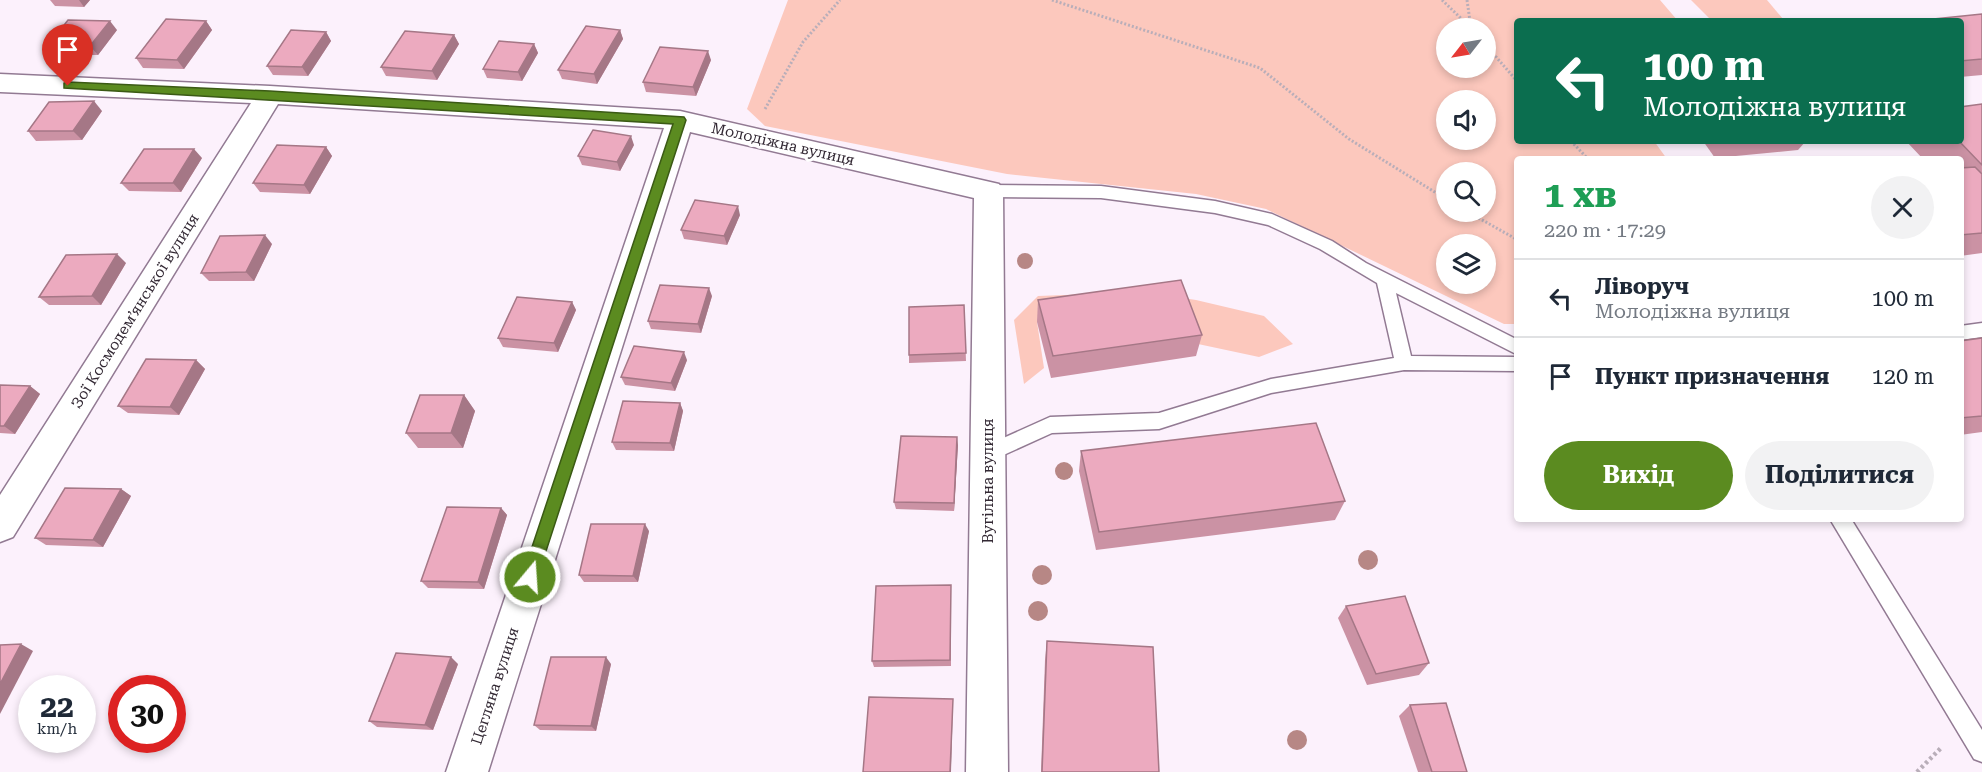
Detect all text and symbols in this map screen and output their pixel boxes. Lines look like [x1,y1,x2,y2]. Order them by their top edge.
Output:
north arrow [1436,18,1496,78]
map controls [1436,18,1496,294]
pin [42,24,93,86]
icon: arrive [51,33,84,66]
text: 100 m [1643,41,1765,90]
icon: left [1544,42,1622,120]
button: sound [1436,90,1496,150]
text: Молодіжна вулиця [1643,91,1907,123]
street label: Молодіжна вулиця [710,119,856,169]
button: search [1436,162,1496,222]
text: 1 хв [1544,174,1617,216]
button: close [1871,176,1934,239]
street label: Зої Космодем’янської вулиця [67,210,203,412]
text: 220 m · 17:29 [1544,218,1666,242]
button: layers [1436,234,1496,294]
text: Ліворуч [1595,274,1689,299]
icon: left [1544,282,1577,315]
text: 100 m [1871,286,1934,311]
text: Молодіжна вулиця [1595,299,1790,323]
icon: arrive [1544,360,1577,393]
text: Пункт призначення [1595,364,1829,389]
text: 120 m [1871,364,1934,389]
street label: Вугільна вулиця [979,418,997,544]
button: Вихід [1544,441,1733,510]
button: Поділитися [1745,441,1934,510]
position arrow [498,545,562,609]
street label: Цегляна вулиця [468,625,522,747]
speed limit sign: 30 [108,675,186,753]
text: 22 [40,689,74,724]
text: km/h [37,720,77,738]

